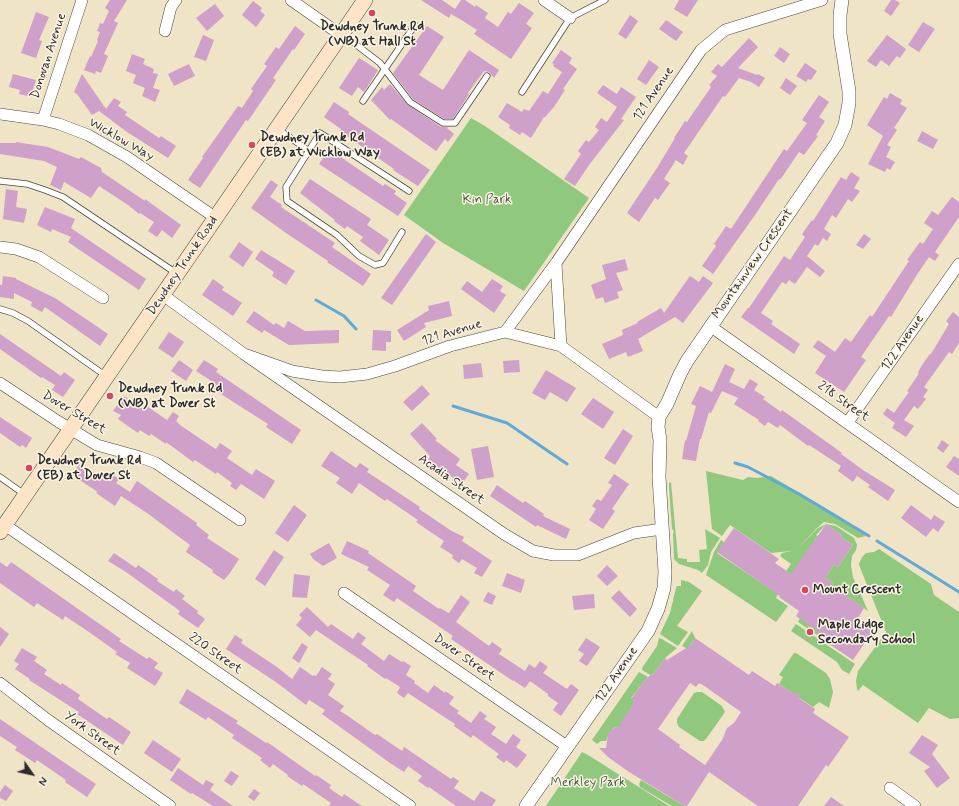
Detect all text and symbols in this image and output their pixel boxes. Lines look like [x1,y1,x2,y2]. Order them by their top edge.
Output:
marker: Dewdney Trunk Rd (WB) at Hall St [367,8,377,18]
street label: Donovan Avenue [28,11,70,101]
place label: Dewdney Trunk Rd (WB) at Hall St [320,19,424,50]
street label: 121 Avenue [630,64,678,124]
street label: Wicklow Way [86,115,156,165]
place label: Dewdney Trunk Rd (EB) at Wicklow Way [260,130,380,161]
marker: Dewdney Trunk Rd (EB) at Wicklow Way [247,140,257,150]
park label: Kin Park [463,192,511,208]
street label: Mountainview Crescent [709,206,797,322]
street label: Dewdney Trunk Road [144,214,222,318]
street label: 122 Avenue [878,312,928,374]
street label: 121 Avenue [420,316,484,350]
street label: 218 Street [814,378,872,426]
place label: Dewdney Trunk Rd (WB) at Dover St [118,381,222,412]
street label: Dover Street [39,388,109,438]
marker: Dewdney Trunk Rd (WB) at Dover St [105,391,115,401]
street label: Acadia Street [415,451,487,509]
place label: Dewdney Trunk Rd (EB) at Dover St [37,453,141,484]
marker: Dewdney Trunk Rd (EB) at Dover St [24,463,34,473]
place label: Mount Crescent [813,582,901,598]
marker: Mount Crescent [800,585,810,595]
place label: Maple Ridge Secondary School [818,617,915,648]
marker: Maple Ridge Secondary School [805,627,815,637]
street label: 220 Street [185,630,245,678]
street label: Dover Street [430,631,498,685]
street label: 122 Avenue [592,644,642,706]
street label: York Street [61,708,123,760]
north arrow [12,754,52,794]
text: N [34,774,50,788]
park label: Merkley Park [550,775,626,791]

